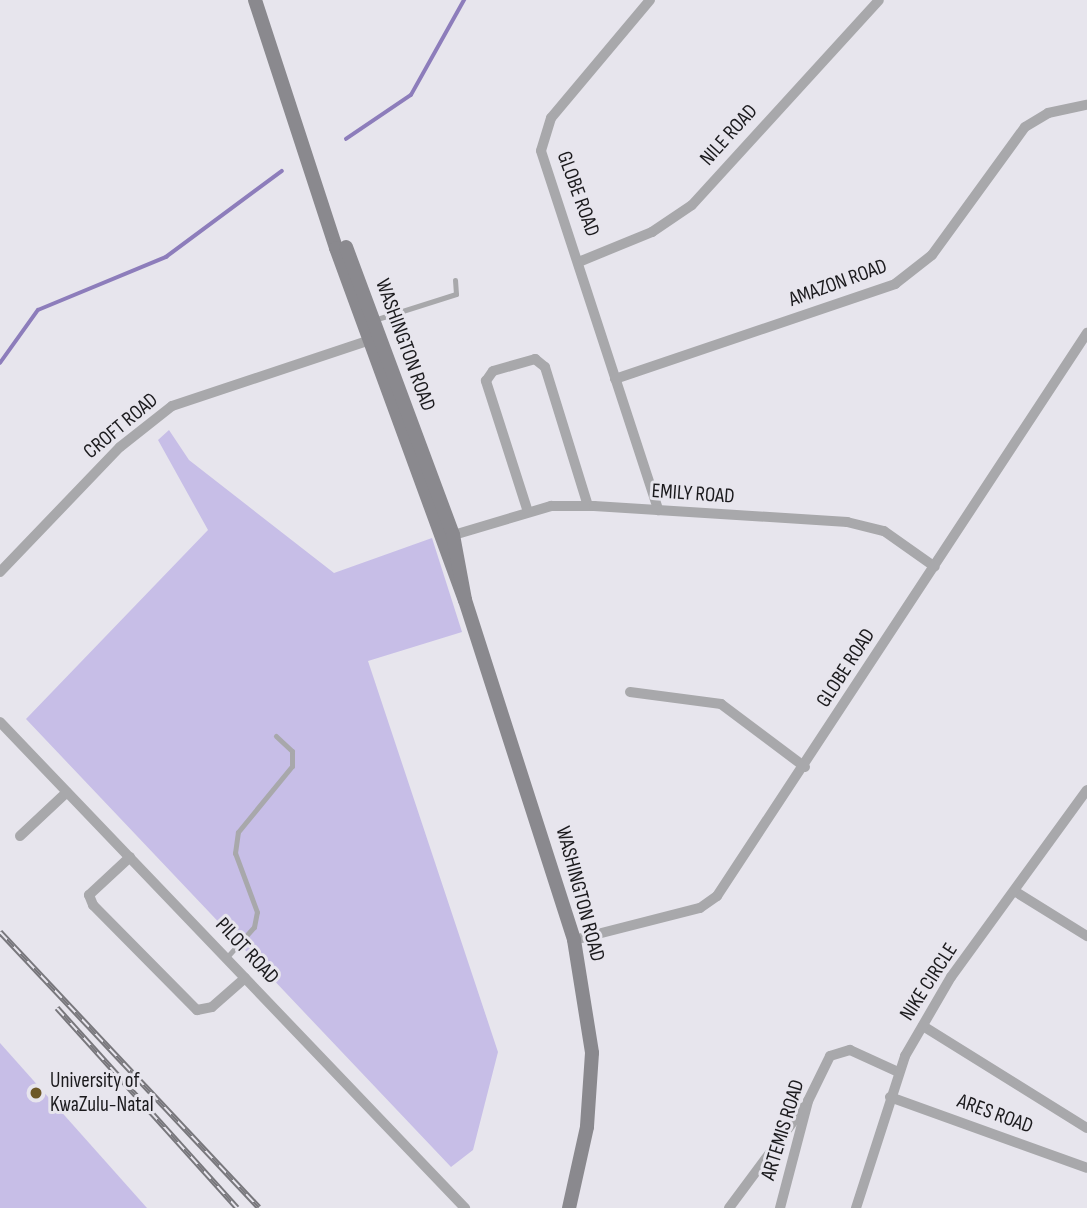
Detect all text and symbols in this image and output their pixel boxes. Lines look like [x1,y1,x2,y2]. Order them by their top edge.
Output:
street label: NILE ROAD [695,99,763,171]
street label: GLOBE ROAD [551,148,605,240]
street label: AMAZON ROAD [785,254,891,312]
street label: WASHINGTON ROAD [369,275,441,415]
street label: CROFT ROAD [79,388,163,464]
street label: EMILY ROAD [651,479,735,509]
street label: GLOBE ROAD [811,624,881,712]
street label: WASHINGTON ROAD [550,824,610,964]
street label: PILOT ROAD [210,913,284,989]
street label: NIKE CIRCLE [895,939,963,1025]
place label: University of KwaZulu-Natal [50,1068,154,1118]
street label: ARTEMIS ROAD [756,1077,810,1183]
marker: University of KwaZulu-Natal [28,1085,44,1101]
street label: ARES ROAD [954,1089,1036,1139]

